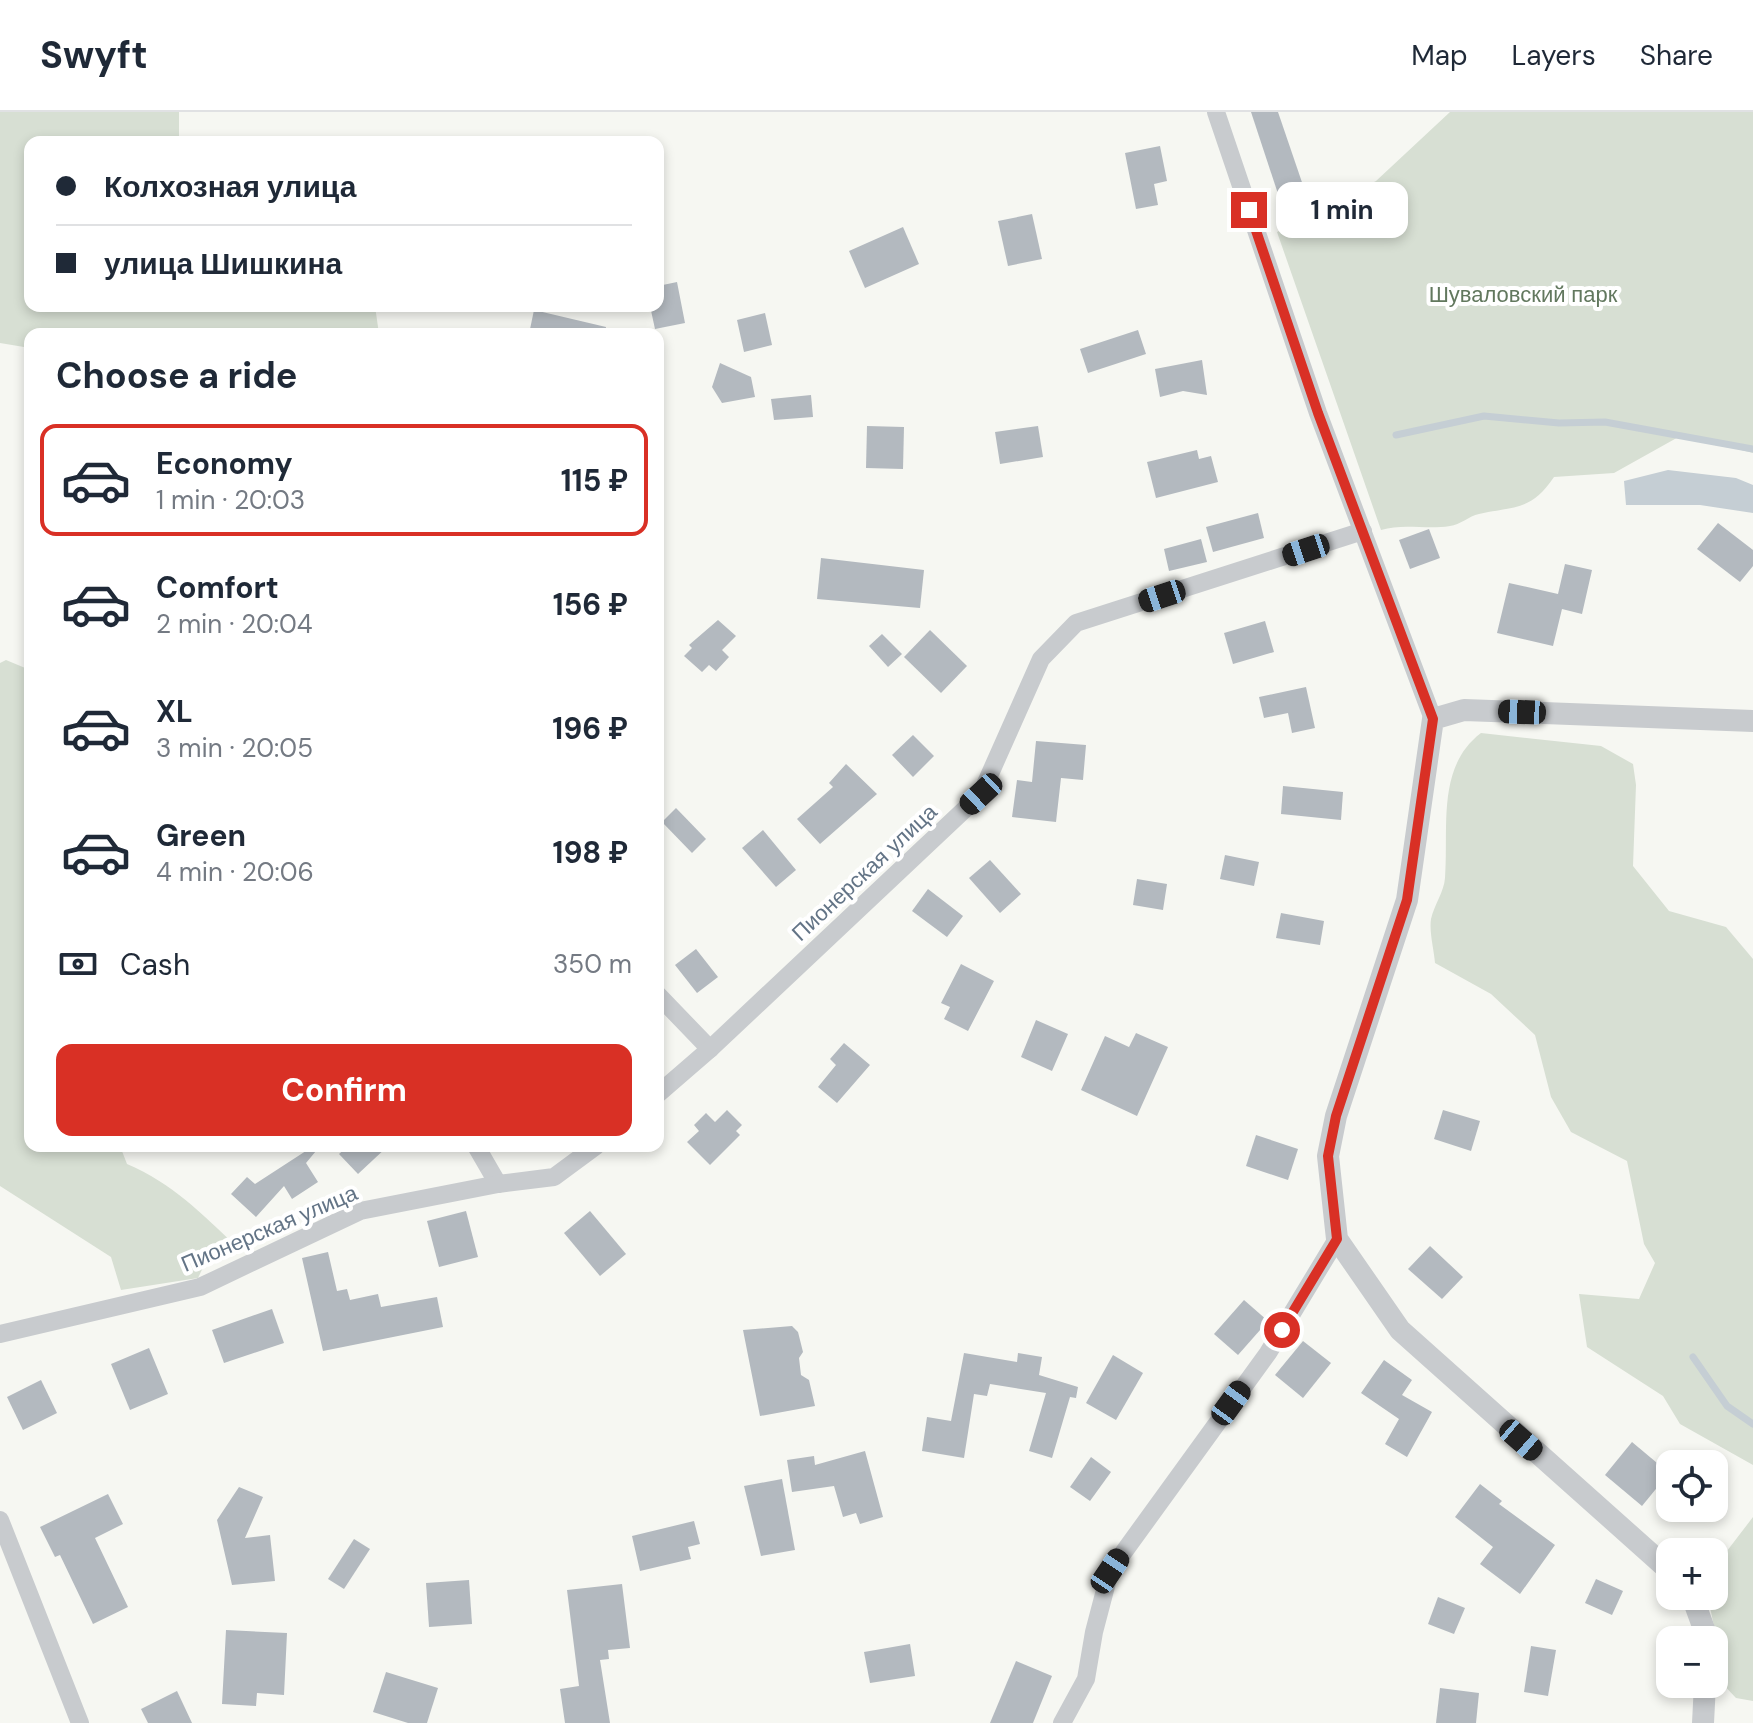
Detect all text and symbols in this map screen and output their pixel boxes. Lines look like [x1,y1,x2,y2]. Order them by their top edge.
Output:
text: Swyft [40,30,148,80]
text: Map [1411,37,1468,74]
text: Layers [1512,37,1596,74]
text: Share [1640,37,1713,74]
text: Колхозная улица [104,167,356,206]
callout: 1 min [1277,182,1409,238]
route end [1231,192,1267,228]
text: 1 min [1310,193,1374,227]
text: улица Шишкина [104,244,342,283]
park label: Шуваловский парк [1429,280,1618,309]
text: Choose a ride [56,352,297,399]
icon: car [60,444,132,516]
text: Economy [156,444,293,483]
text: 115 ₽ [561,461,628,500]
text: 1 min · 20:03 [156,483,305,517]
car [1279,531,1333,569]
icon: car [60,568,132,640]
text: Comfort [156,568,279,607]
car [1135,577,1189,615]
text: 156 ₽ [553,585,628,624]
text: 2 min · 20:04 [156,607,313,641]
icon: car [60,692,132,764]
text: XL [156,692,193,731]
car [1498,699,1546,725]
text: 196 ₽ [552,709,628,748]
text: 3 min · 20:05 [156,731,313,765]
car [955,769,1007,819]
street label: Пионерская улица [786,797,944,947]
icon: car [60,816,132,888]
text: Green [156,816,246,855]
text: 198 ₽ [553,833,628,872]
text: 4 min · 20:06 [156,855,314,889]
icon: cash [56,942,100,986]
text: Cash [120,945,190,984]
text: 350 m [553,947,632,981]
button: Confirm [56,1044,632,1136]
street label: Пионерская улица [177,1178,362,1279]
route start [1264,1312,1300,1348]
car [1207,1377,1255,1429]
car [1495,1415,1547,1465]
map controls [1656,1450,1728,1698]
button: locate [1656,1450,1728,1522]
button: + [1656,1538,1728,1610]
car [1087,1544,1133,1598]
button: − [1656,1626,1728,1698]

